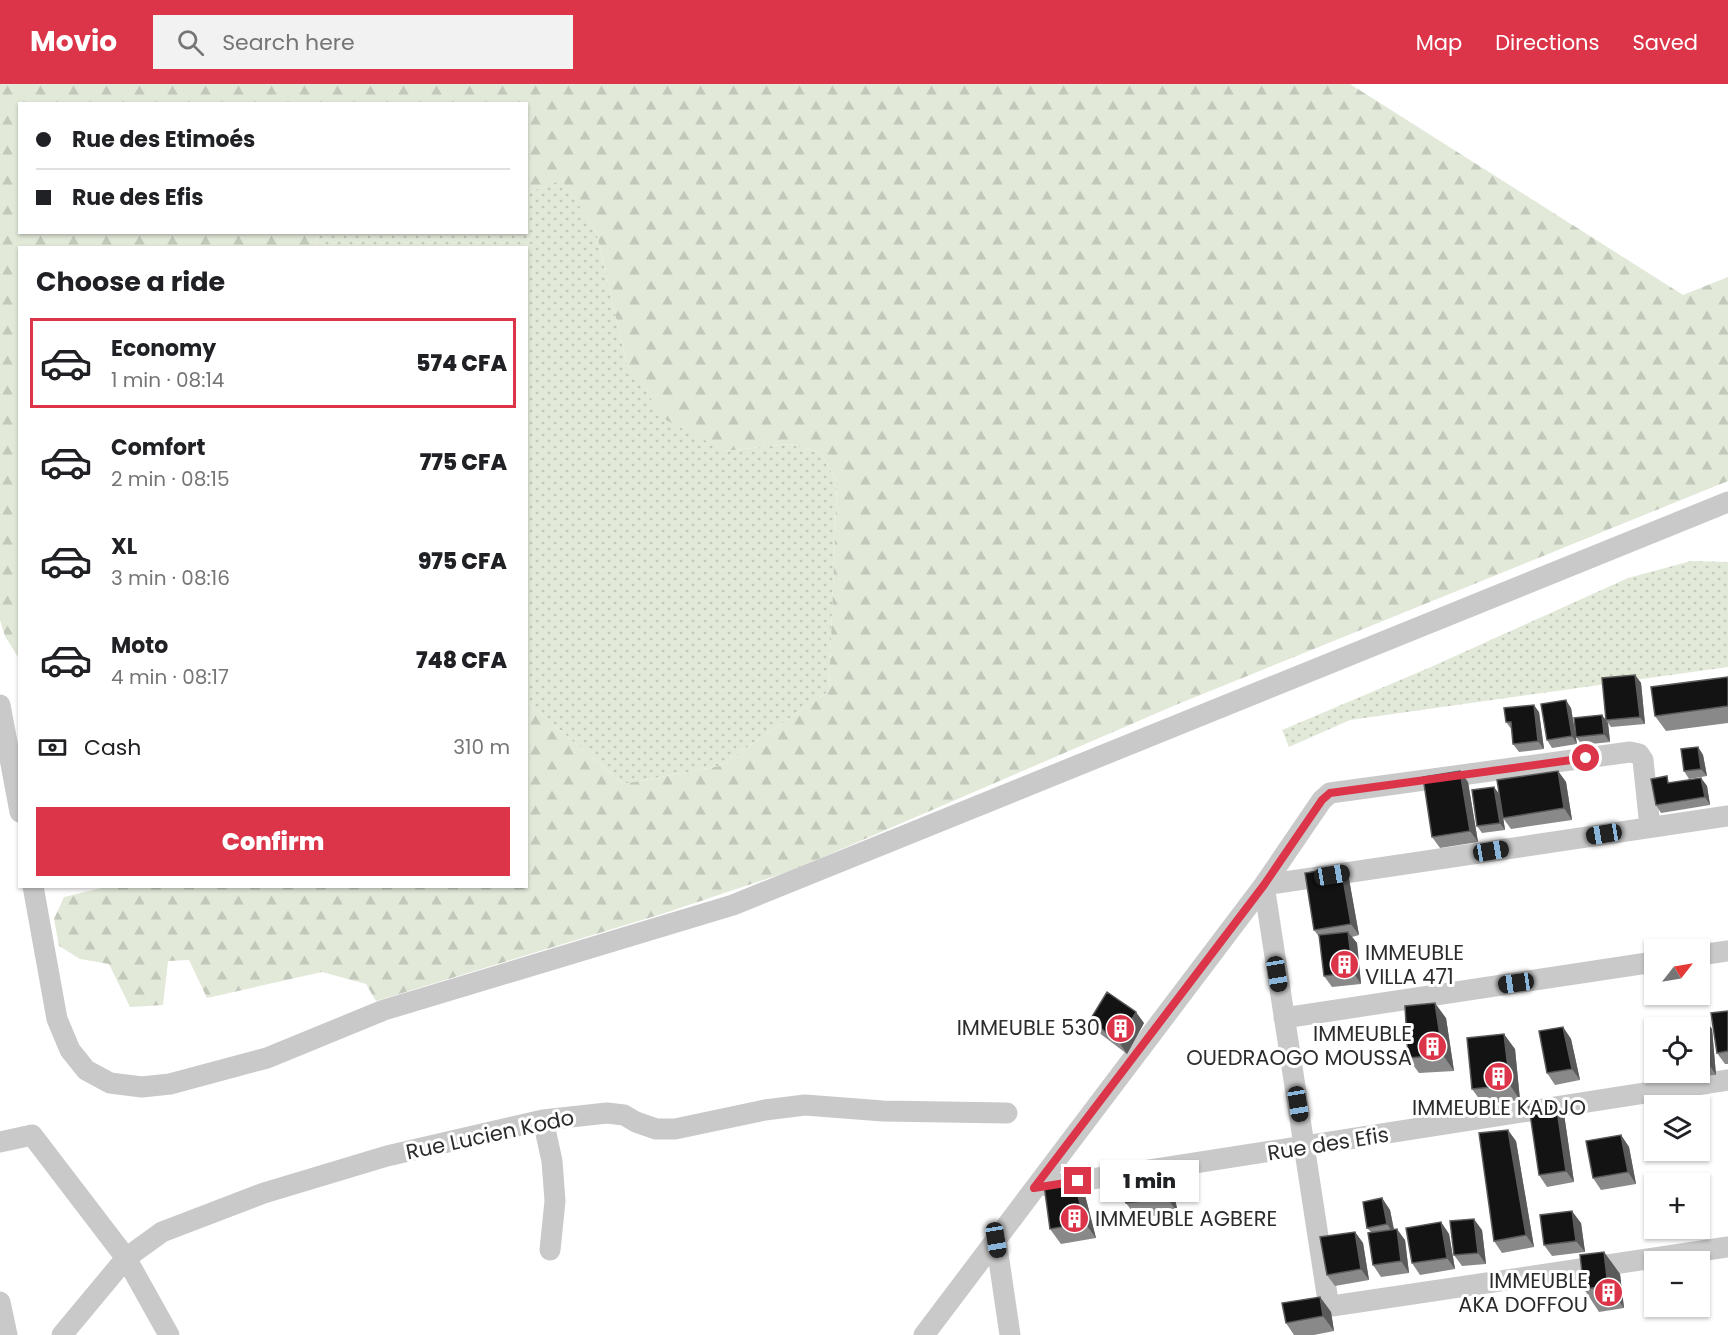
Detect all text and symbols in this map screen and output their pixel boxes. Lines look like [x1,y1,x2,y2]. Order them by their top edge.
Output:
search box [153,15,573,69]
text: Movio [30,22,117,61]
icon: search [174,26,207,59]
text: Search here [222,27,355,58]
text: Map [1416,28,1462,57]
text: Directions [1495,28,1599,57]
text: Saved [1632,28,1698,57]
text: Rue des Etimoés [72,124,255,155]
text: Rue des Efis [72,182,203,213]
text: Choose a ride [36,263,225,300]
text: Economy [111,333,216,364]
icon: car [39,336,93,390]
text: 574 CFA [416,348,507,379]
text: 1 min · 08:14 [111,366,224,394]
text: Comfort [111,432,205,463]
icon: car [39,435,93,489]
text: 775 CFA [420,447,507,478]
text: 2 min · 08:15 [111,465,229,493]
text: XL [111,531,137,562]
icon: car [39,534,93,588]
text: 975 CFA [418,546,507,577]
text: 3 min · 08:16 [111,564,230,592]
text: Moto [111,630,168,661]
icon: car [39,633,93,687]
text: 748 CFA [416,645,507,676]
text: 4 min · 08:17 [111,663,229,691]
icon: cash [36,731,69,764]
text: Cash [84,732,141,763]
text: 310 m [453,733,510,761]
route start [1572,744,1599,771]
button: Confirm [36,807,510,876]
car [1585,822,1623,846]
car [1472,839,1510,863]
car [1313,863,1351,887]
place label: IMMEUBLE VILLA 471 [1365,938,1464,991]
north arrow [1644,939,1710,1005]
map controls [1644,939,1710,1317]
building icon: IMMEUBLE VILLA 471 [1328,949,1360,981]
car [1265,955,1289,993]
car [1497,972,1535,994]
building icon: IMMEUBLE 530 [1105,1012,1137,1044]
place label: IMMEUBLE 530 [957,1013,1100,1042]
button: locate [1644,1017,1710,1083]
place label: IMMEUBLE OUEDRAOGO MOUSSA [1186,1019,1412,1072]
building icon: IMMEUBLE OUEDRAOGO MOUSSA [1417,1030,1449,1062]
building icon: IMMEUBLE KADJO [1483,1061,1515,1093]
car [1286,1085,1310,1123]
place label: IMMEUBLE KADJO [1412,1093,1586,1122]
button: layers [1644,1095,1710,1161]
street label: Rue Lucien Kodo [403,1103,577,1166]
street label: Rue des Efis [1265,1120,1391,1167]
callout: 1 min [1099,1160,1198,1202]
route end [1064,1167,1091,1194]
text: 1 min [1123,1167,1176,1195]
button: + [1644,1173,1710,1239]
building icon: IMMEUBLE AGBERE [1058,1203,1090,1235]
place label: IMMEUBLE AGBERE [1095,1204,1277,1233]
car [984,1221,1008,1259]
button: − [1644,1251,1710,1317]
place label: IMMEUBLE AKA DOFFOU [1458,1266,1588,1319]
building icon: IMMEUBLE AKA DOFFOU [1593,1277,1625,1309]

